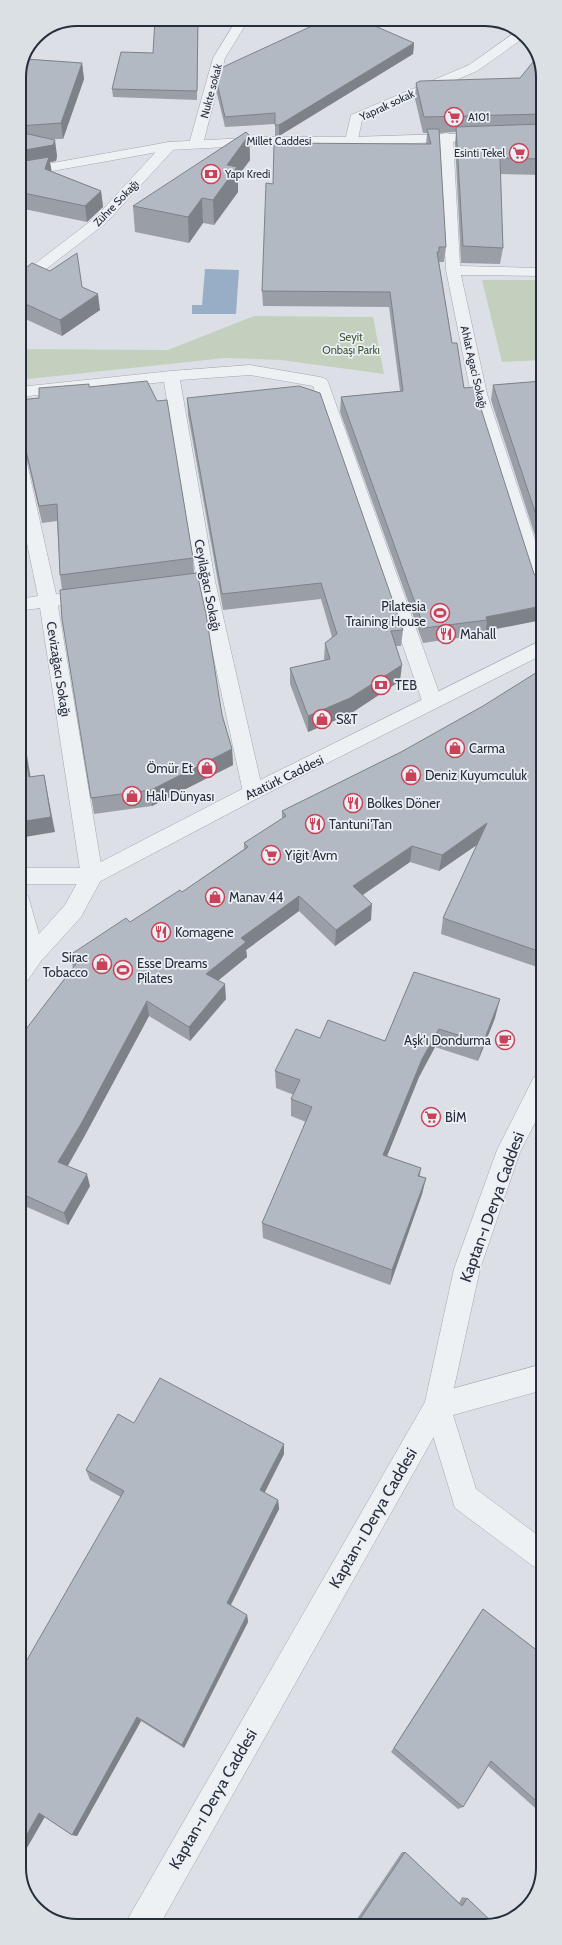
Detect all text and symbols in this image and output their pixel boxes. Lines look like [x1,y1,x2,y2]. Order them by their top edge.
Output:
street label: Nukte sokak [197,62,225,120]
street label: Yaprak sokak [357,86,417,124]
supermarket icon: A101 [443,106,465,128]
place label: A101 [468,110,489,124]
street label: Millet Caddesi [247,134,311,148]
supermarket icon: Esinti Tekel [508,142,530,164]
place label: Esinti Tekel [454,146,505,160]
bank icon: Yapı Kredi [200,163,222,185]
place label: Yapı Kredi [224,167,270,181]
street label: Zühre Sokağı [90,177,142,229]
street label: Ahlat Agaci Sokağı [458,324,490,410]
park label: Seyit Onbaşı Parkı [322,330,380,357]
street label: Ceyilağacı Sokağı [191,538,225,632]
place label: Pilatesia Training House [346,598,427,629]
sports icon: Pilatesia Training House [429,602,451,624]
street label: Cevizağacı Sokağı [44,620,74,718]
restaurant icon: Mahall [435,623,457,645]
place label: Mahall [460,626,496,642]
bank icon: TEB [370,674,392,696]
place label: TEB [395,677,417,693]
shop icon: S&T [311,708,333,730]
place label: S&T [336,711,358,727]
shop icon: Carma [444,737,466,759]
place label: Carma [469,740,506,756]
street label: Atatürk Caddesi [242,751,326,803]
shop icon: Ömür Et [196,757,218,779]
place label: Ömür Et [146,760,194,776]
shop icon: Deniz Kuyumculuk [400,764,422,786]
place label: Deniz Kuyumculuk [425,767,527,783]
shop icon: Halı Dünyası [121,785,143,807]
place label: Halı Dünyası [146,788,214,804]
restaurant icon: Bolkes Döner [342,792,364,814]
place label: Bolkes Döner [367,795,441,811]
restaurant icon: Tantuni'Tan [304,813,326,835]
place label: Tantuni'Tan [329,816,392,832]
supermarket icon: Yiğit Avm [260,844,282,866]
place label: Yiğit Avm [284,847,338,863]
shop icon: Manav 44 [204,886,226,908]
place label: Manav 44 [229,889,284,905]
restaurant icon: Komagene [150,921,172,943]
place label: Komagene [175,924,234,940]
place label: Sirac Tobacco [43,949,88,980]
shop icon: Sirac Tobacco [91,953,113,975]
place label: Esse Dreams Pilates [137,955,208,986]
sports icon: Esse Dreams Pilates [112,959,134,981]
cafe icon: Aşk'ı Dondurma [494,1029,516,1051]
place label: Aşk'ı Dondurma [404,1032,492,1048]
supermarket icon: BİM [420,1106,442,1128]
place label: BİM [445,1109,467,1125]
street label: Kaptan-ı Derya Caddesi [456,1129,528,1285]
street label: Kaptan-ı Derya Caddesi [325,1444,421,1592]
street label: Kaptan-ı Derya Caddesi [165,1725,261,1873]

